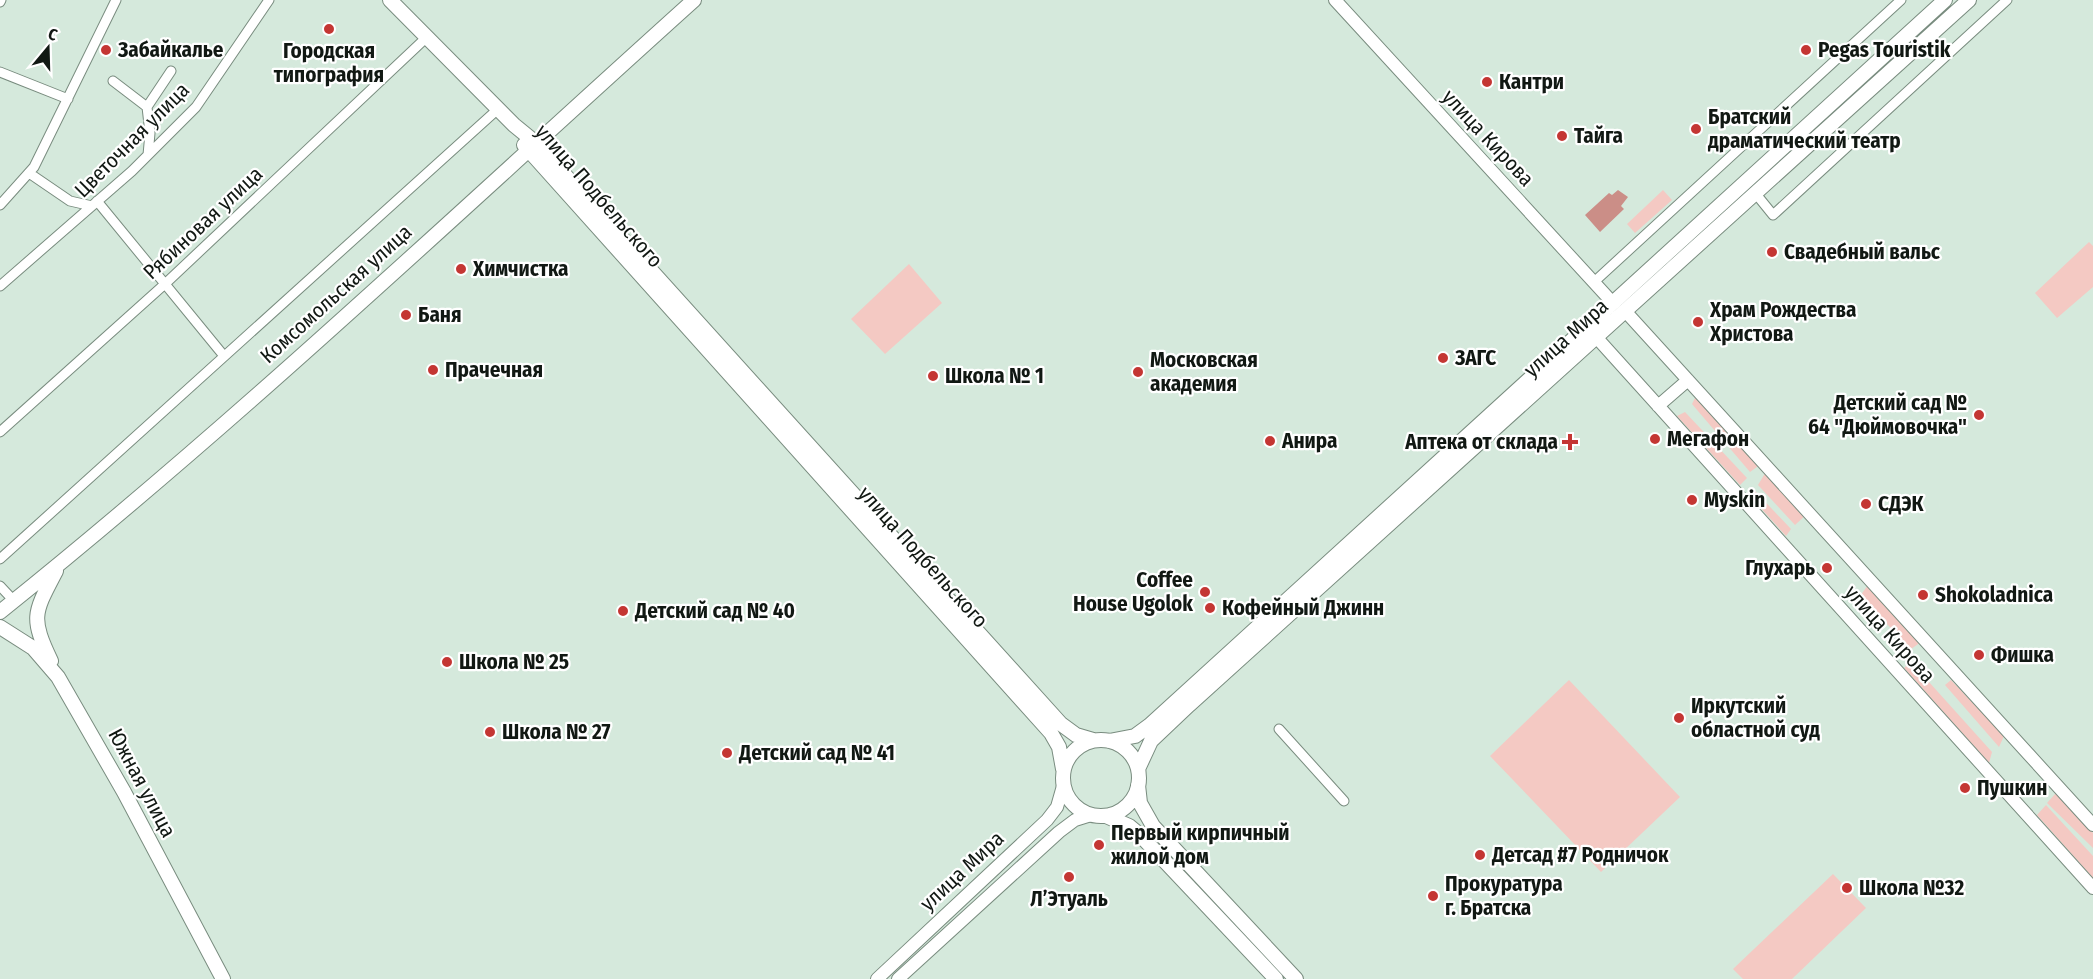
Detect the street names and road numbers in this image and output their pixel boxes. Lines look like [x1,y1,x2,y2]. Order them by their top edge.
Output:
street label: Цветочная улица [69,77,195,203]
street label: улица Кирова [1437,84,1539,192]
street label: улица Подбельского [530,119,668,273]
street label: Рябиновая улица [138,161,268,285]
street label: Комсомольская улица [255,219,417,369]
street label: улица Мира [1518,293,1614,383]
street label: улица Подбельского [853,481,993,633]
street label: улица Кирова [1839,580,1941,688]
street label: Южная улица [102,724,182,842]
street label: улица Мира [915,826,1009,916]

